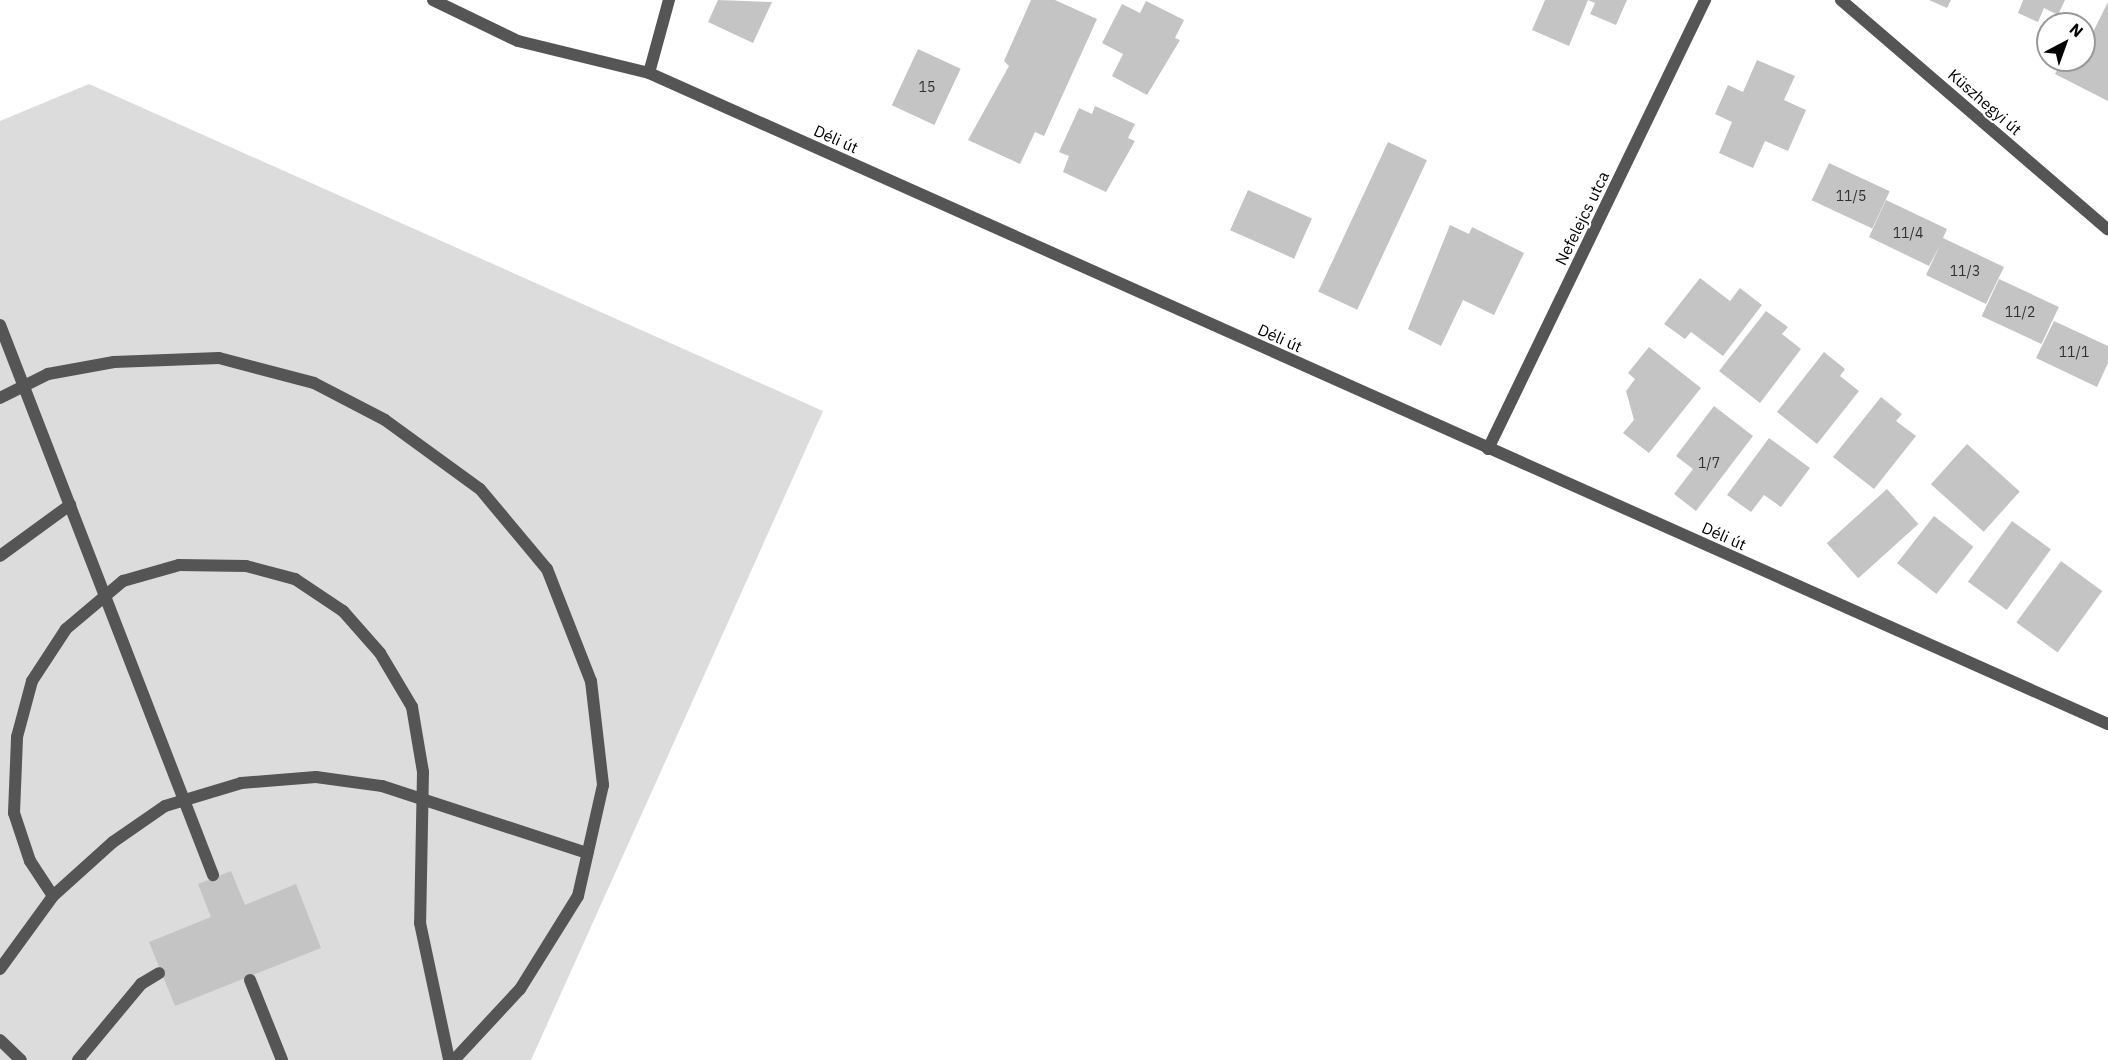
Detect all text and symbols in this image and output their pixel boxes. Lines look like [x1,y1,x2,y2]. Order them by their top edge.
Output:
north arrow [2036,12,2096,72]
text: N [2066,19,2087,41]
street label: Küszhegyi út [1944,65,2026,139]
house number: 15 [919,79,935,95]
street label: Déli út [811,121,861,157]
street label: Nefelejcs utca [1551,168,1613,268]
house number: 11/5 [1836,188,1866,204]
house number: 11/4 [1893,225,1923,241]
house number: 11/3 [1950,263,1980,279]
house number: 11/2 [2005,304,2035,320]
street label: Déli út [1255,320,1305,356]
house number: 11/1 [2059,344,2089,360]
house number: 1/7 [1698,455,1720,471]
street label: Déli út [1699,518,1749,554]

